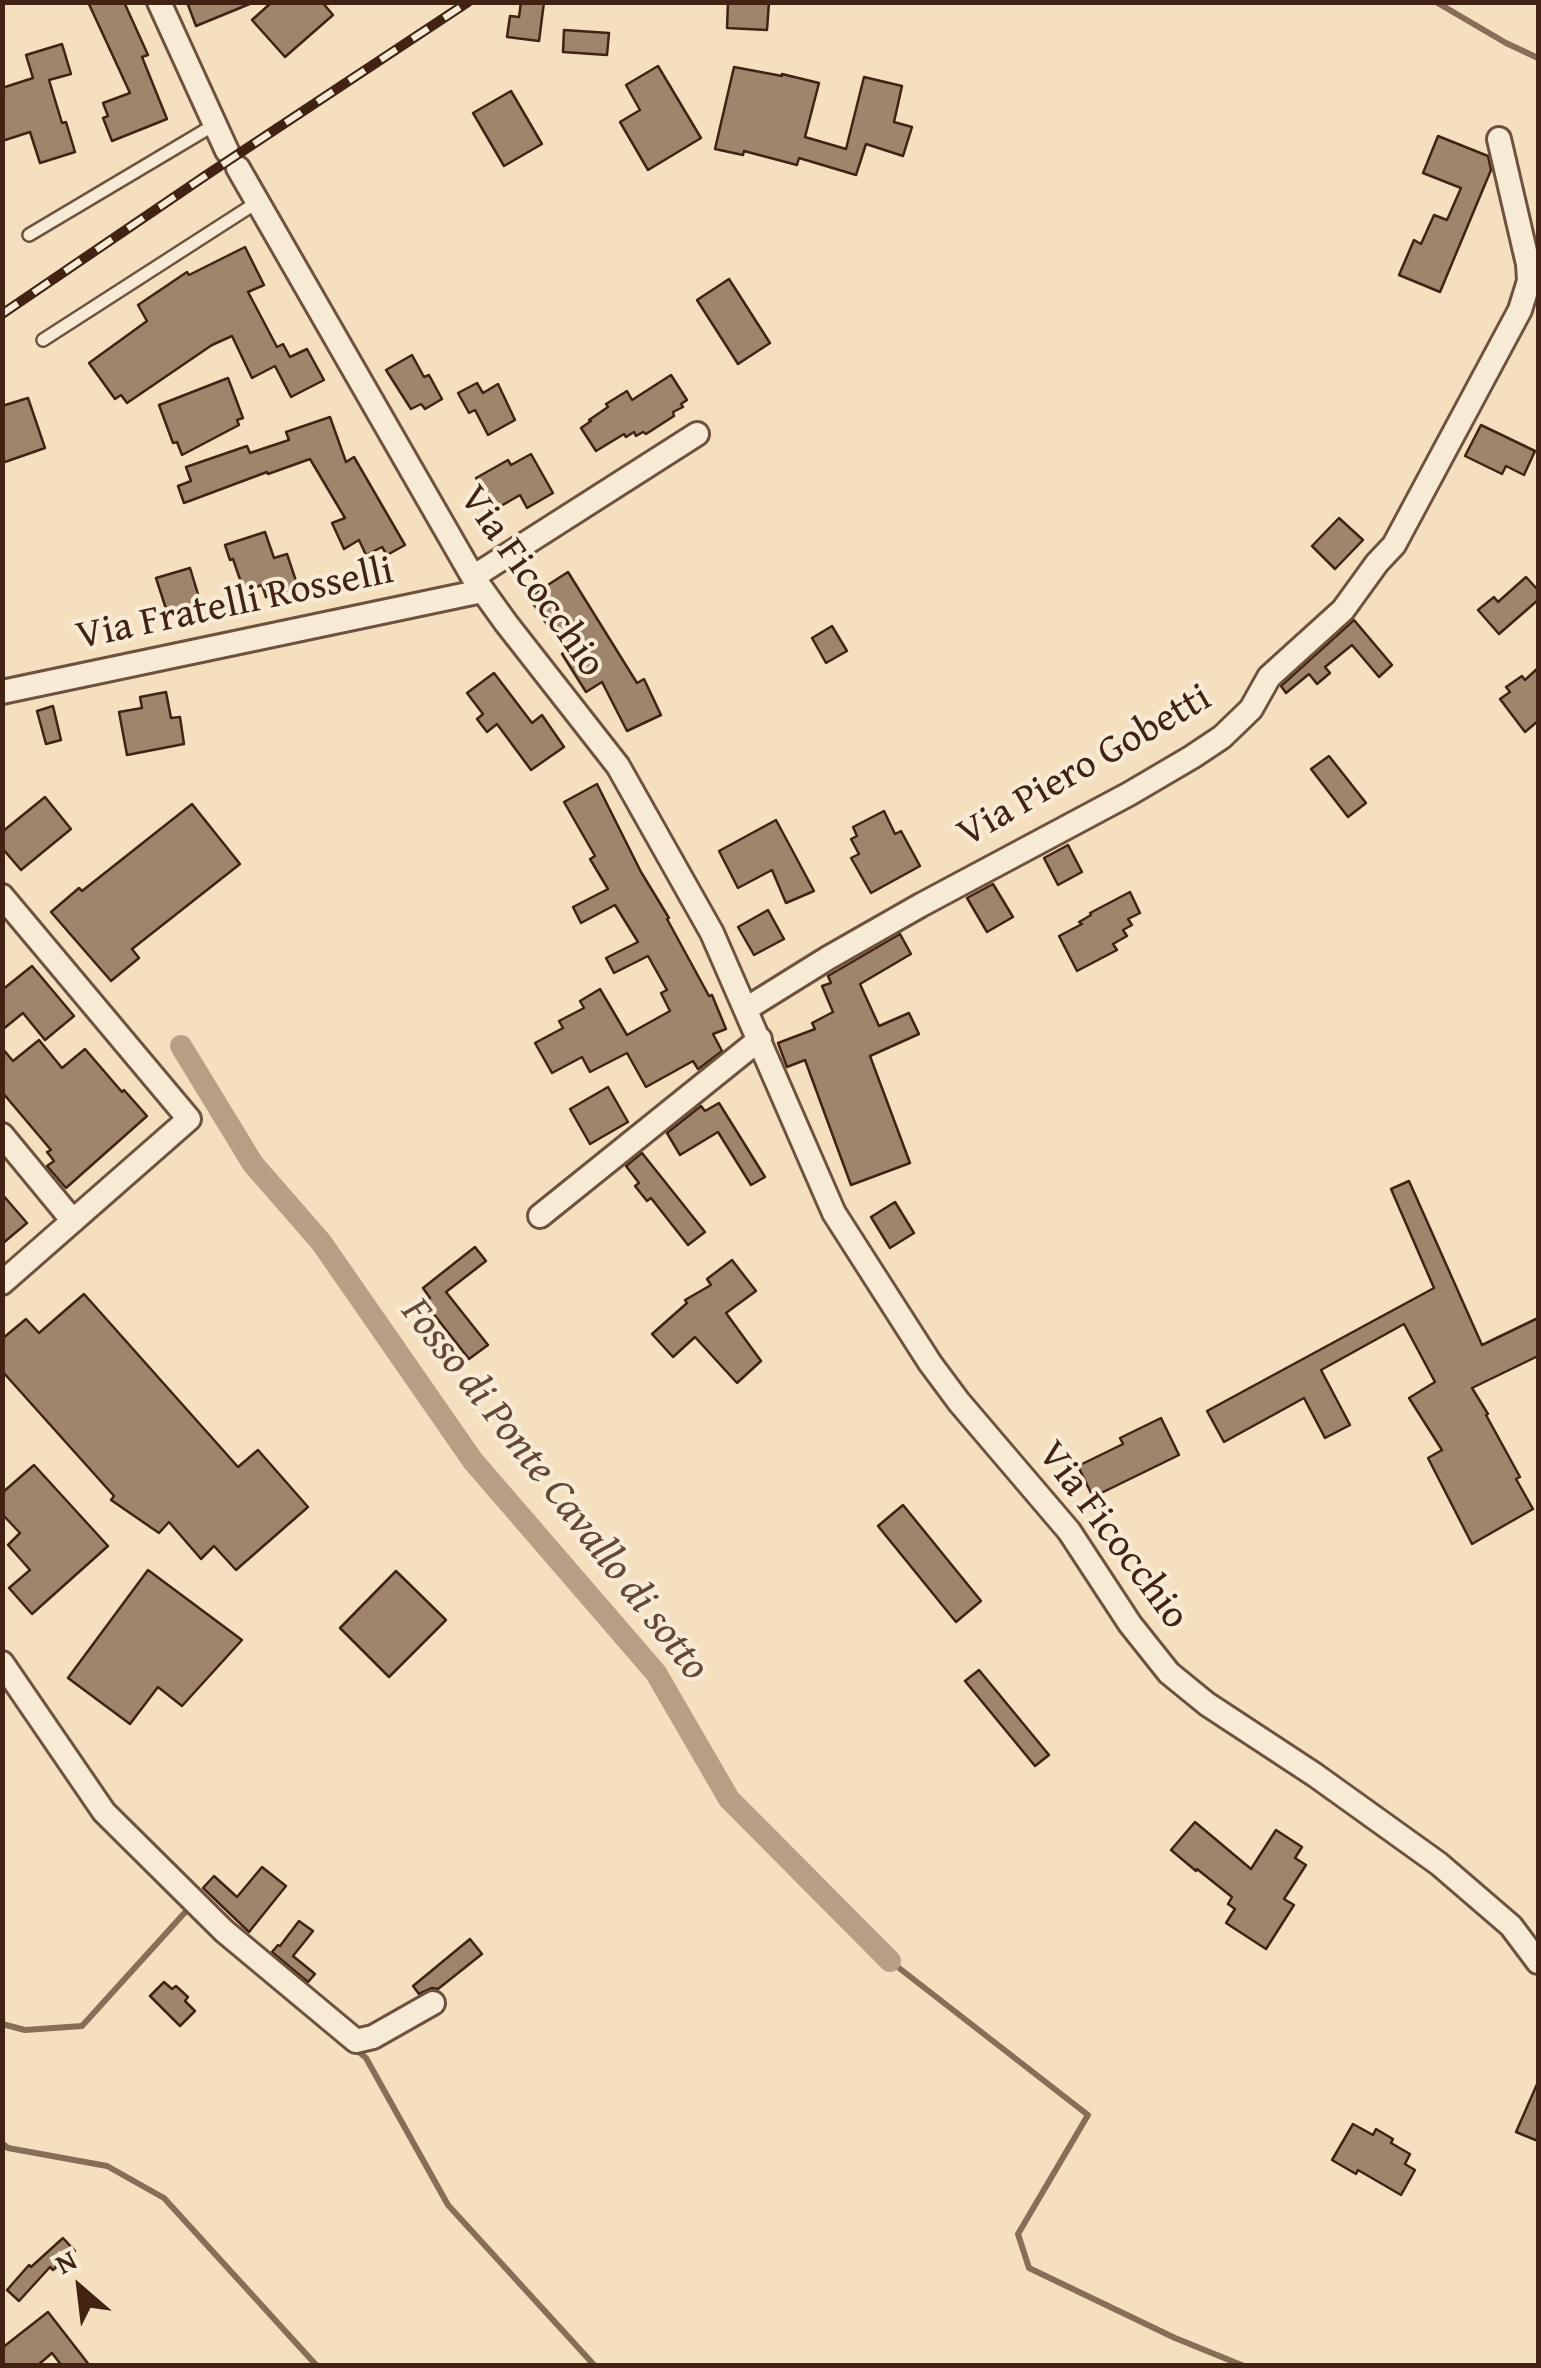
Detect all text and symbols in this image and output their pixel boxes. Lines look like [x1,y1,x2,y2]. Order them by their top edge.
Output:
street label: Via Ficocchio [447,477,615,687]
street label: Via Fratelli Rosselli [72,548,398,662]
street label: Via Piero Gobetti [950,675,1220,859]
water label: Fosso di Ponte Cavallo di sotto [389,1289,719,1691]
street label: Via Ficocchio [1026,1433,1198,1639]
north arrow [30,2238,130,2338]
text: N [48,2239,84,2284]

